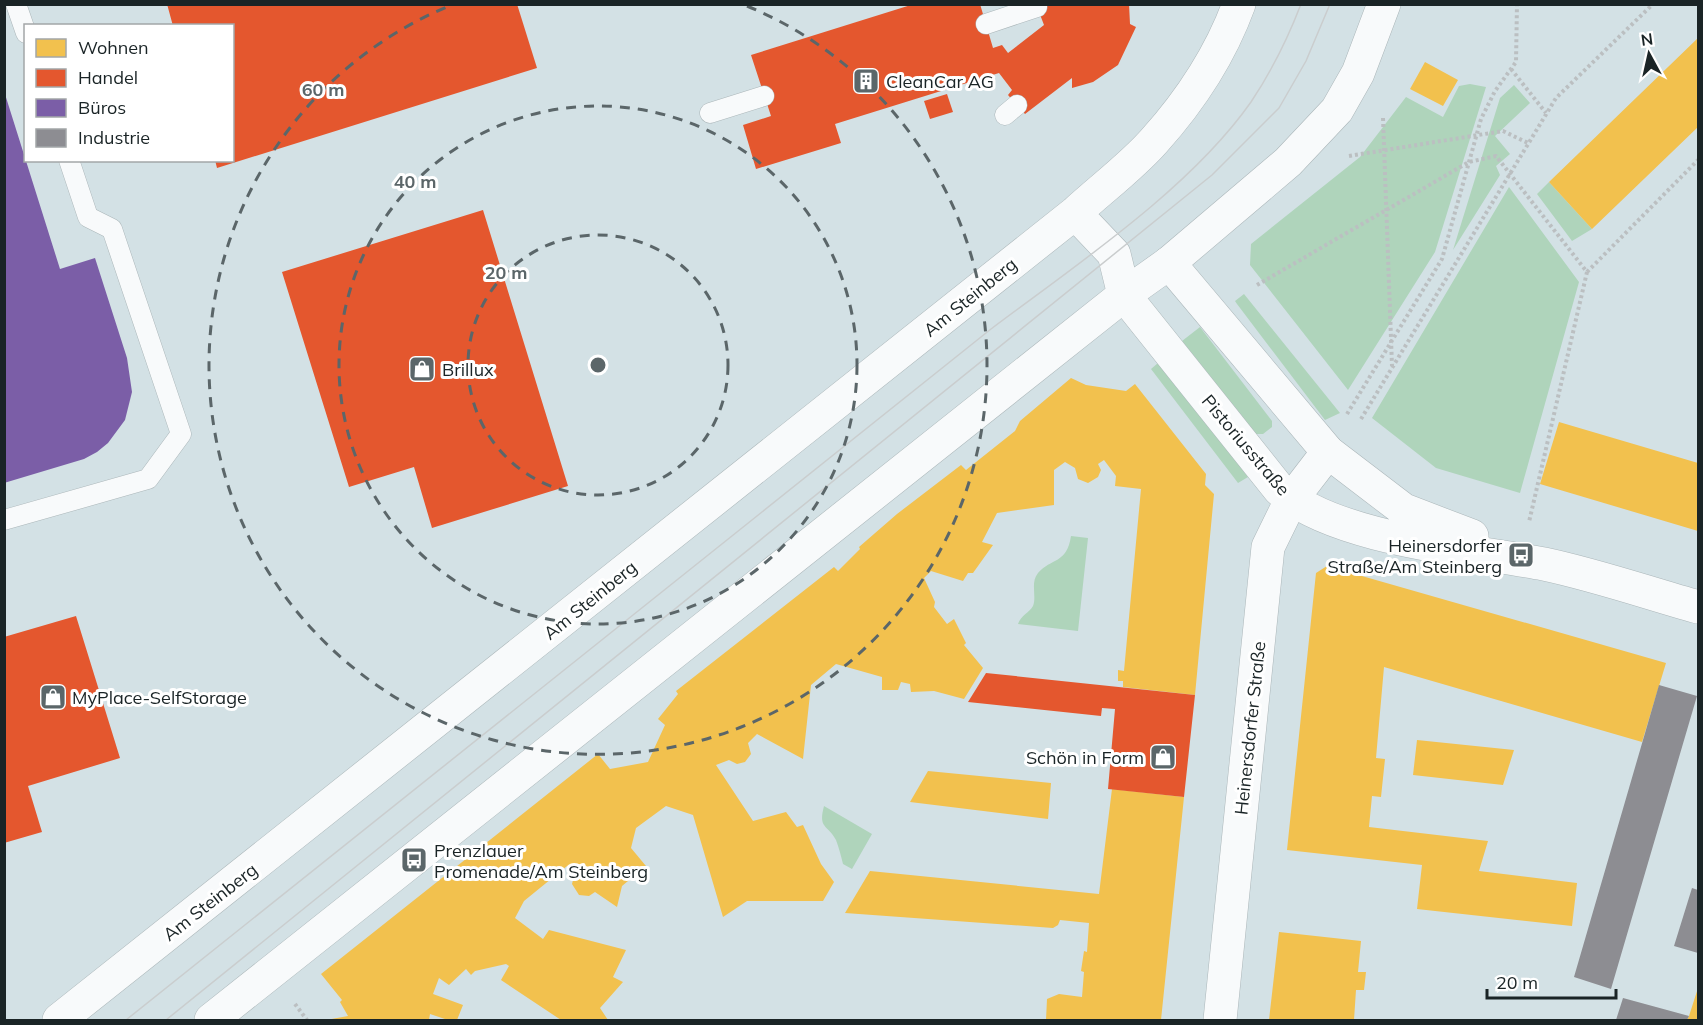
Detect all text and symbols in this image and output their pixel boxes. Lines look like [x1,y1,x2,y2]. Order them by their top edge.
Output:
legend [24,24,234,162]
north arrow [1619,24,1679,84]
text: N [1640,28,1654,50]
text: Wohnen [78,36,149,59]
text: Handel [78,66,138,89]
building icon: CleanCar AG [851,66,881,96]
place label: CleanCar AG [886,70,994,93]
text: 60 m [302,78,344,101]
text: Büros [78,96,126,119]
text: Industrie [78,126,150,149]
text: 40 m [394,170,436,193]
street label: Am Steinberg [919,252,1021,342]
text: 20 m [485,261,527,284]
shop icon: Brillux [407,354,437,384]
centre of rings [588,355,608,375]
place label: Brillux [442,358,494,381]
street label: Pistoriusstraße [1197,390,1295,500]
place label: Heinersdorfer Straße/Am Steinberg [1328,534,1502,578]
bus stop icon: Heinersdorfer Straße/Am Steinberg [1506,540,1536,570]
street label: Am Steinberg [539,555,641,645]
street label: Heinersdorfer Straße [1229,640,1271,816]
shop icon: MyPlace-SelfStorage [38,682,68,712]
place label: MyPlace-SelfStorage [72,686,247,709]
shop icon: Schön in Form [1148,742,1178,772]
place label: Schön in Form [1026,746,1144,769]
place label: Prenzlauer Promenade/Am Steinberg [434,839,648,883]
bus stop icon: Prenzlauer Promenade/Am Steinberg [399,845,429,875]
street label: Am Steinberg [158,858,262,946]
scale bar [1487,962,1616,1000]
text: 20 m [1496,971,1538,994]

